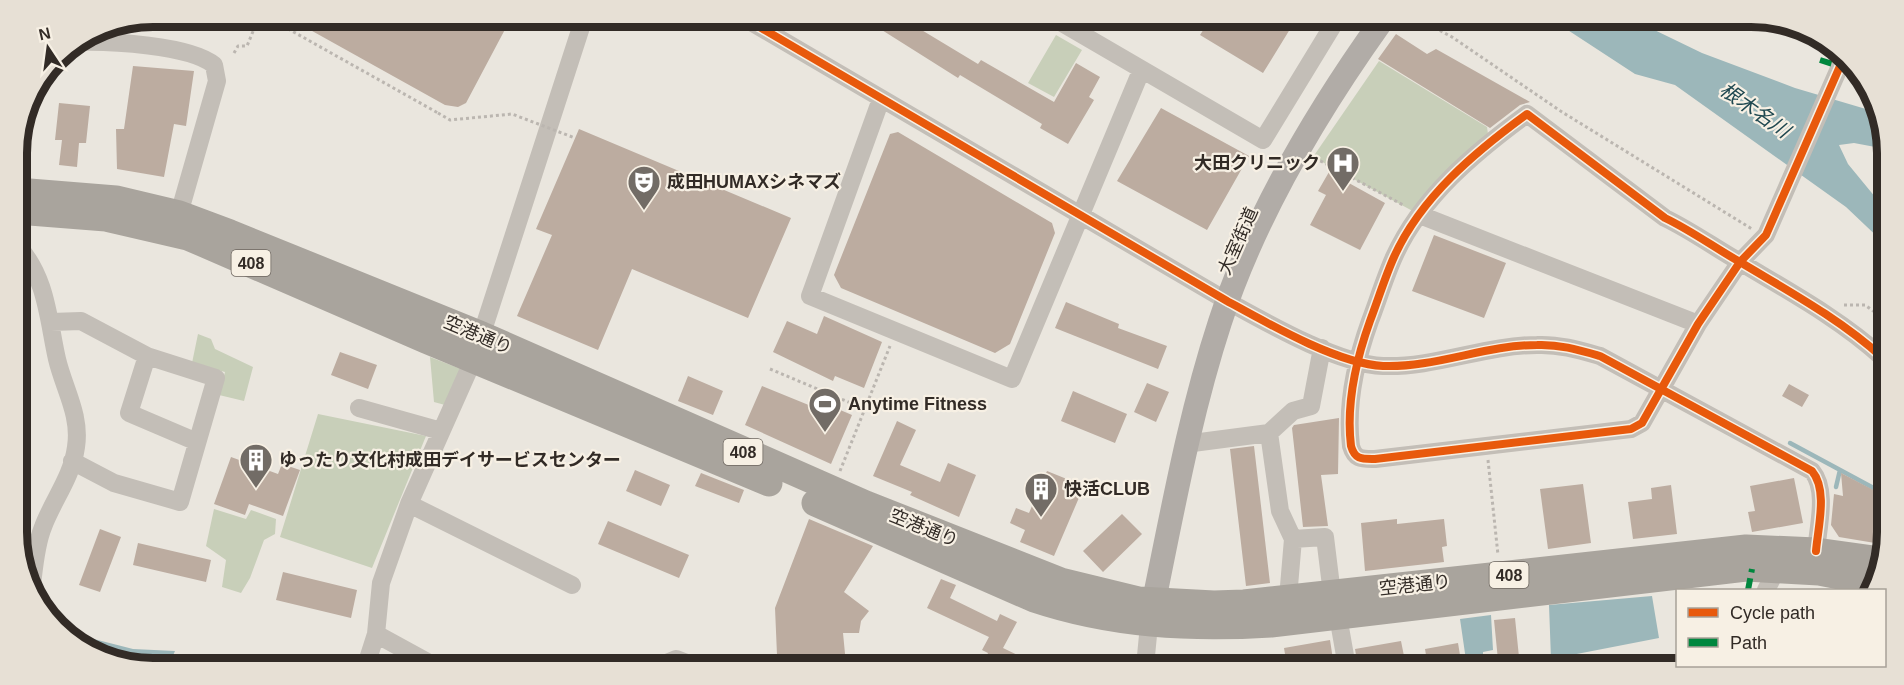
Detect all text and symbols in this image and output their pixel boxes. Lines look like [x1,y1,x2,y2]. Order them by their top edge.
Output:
north arrow [18,18,78,78]
text: N [37,24,52,43]
water label: 根木名川 [1716,78,1796,143]
hospital icon: 大田クリニック [1325,145,1361,192]
place label: 大田クリニック [1194,153,1320,173]
theatre icon: 成田HUMAXシネマズ [626,164,662,211]
place label: 成田HUMAXシネマズ [667,172,841,192]
street label: 大室街道 [1214,204,1262,278]
road number: 408 [232,250,270,276]
street label: 空港通り [441,312,515,358]
sports icon: Anytime Fitness [807,386,843,433]
place label: Anytime Fitness [848,394,987,414]
road number: 408 [724,439,762,465]
building icon: ゆったり文化村成田デイサービスセンター [238,442,274,489]
place label: ゆったり文化村成田デイサービスセンター [279,450,621,470]
building icon: 快活CLUB [1023,471,1059,518]
place label: 快活CLUB [1064,479,1150,499]
street label: 空港通り [887,505,961,551]
road number: 408 [1490,562,1528,588]
street label: 空港通り [1378,571,1452,599]
legend [1676,589,1886,667]
text: Cycle path [1730,603,1815,623]
text: Path [1730,633,1767,653]

